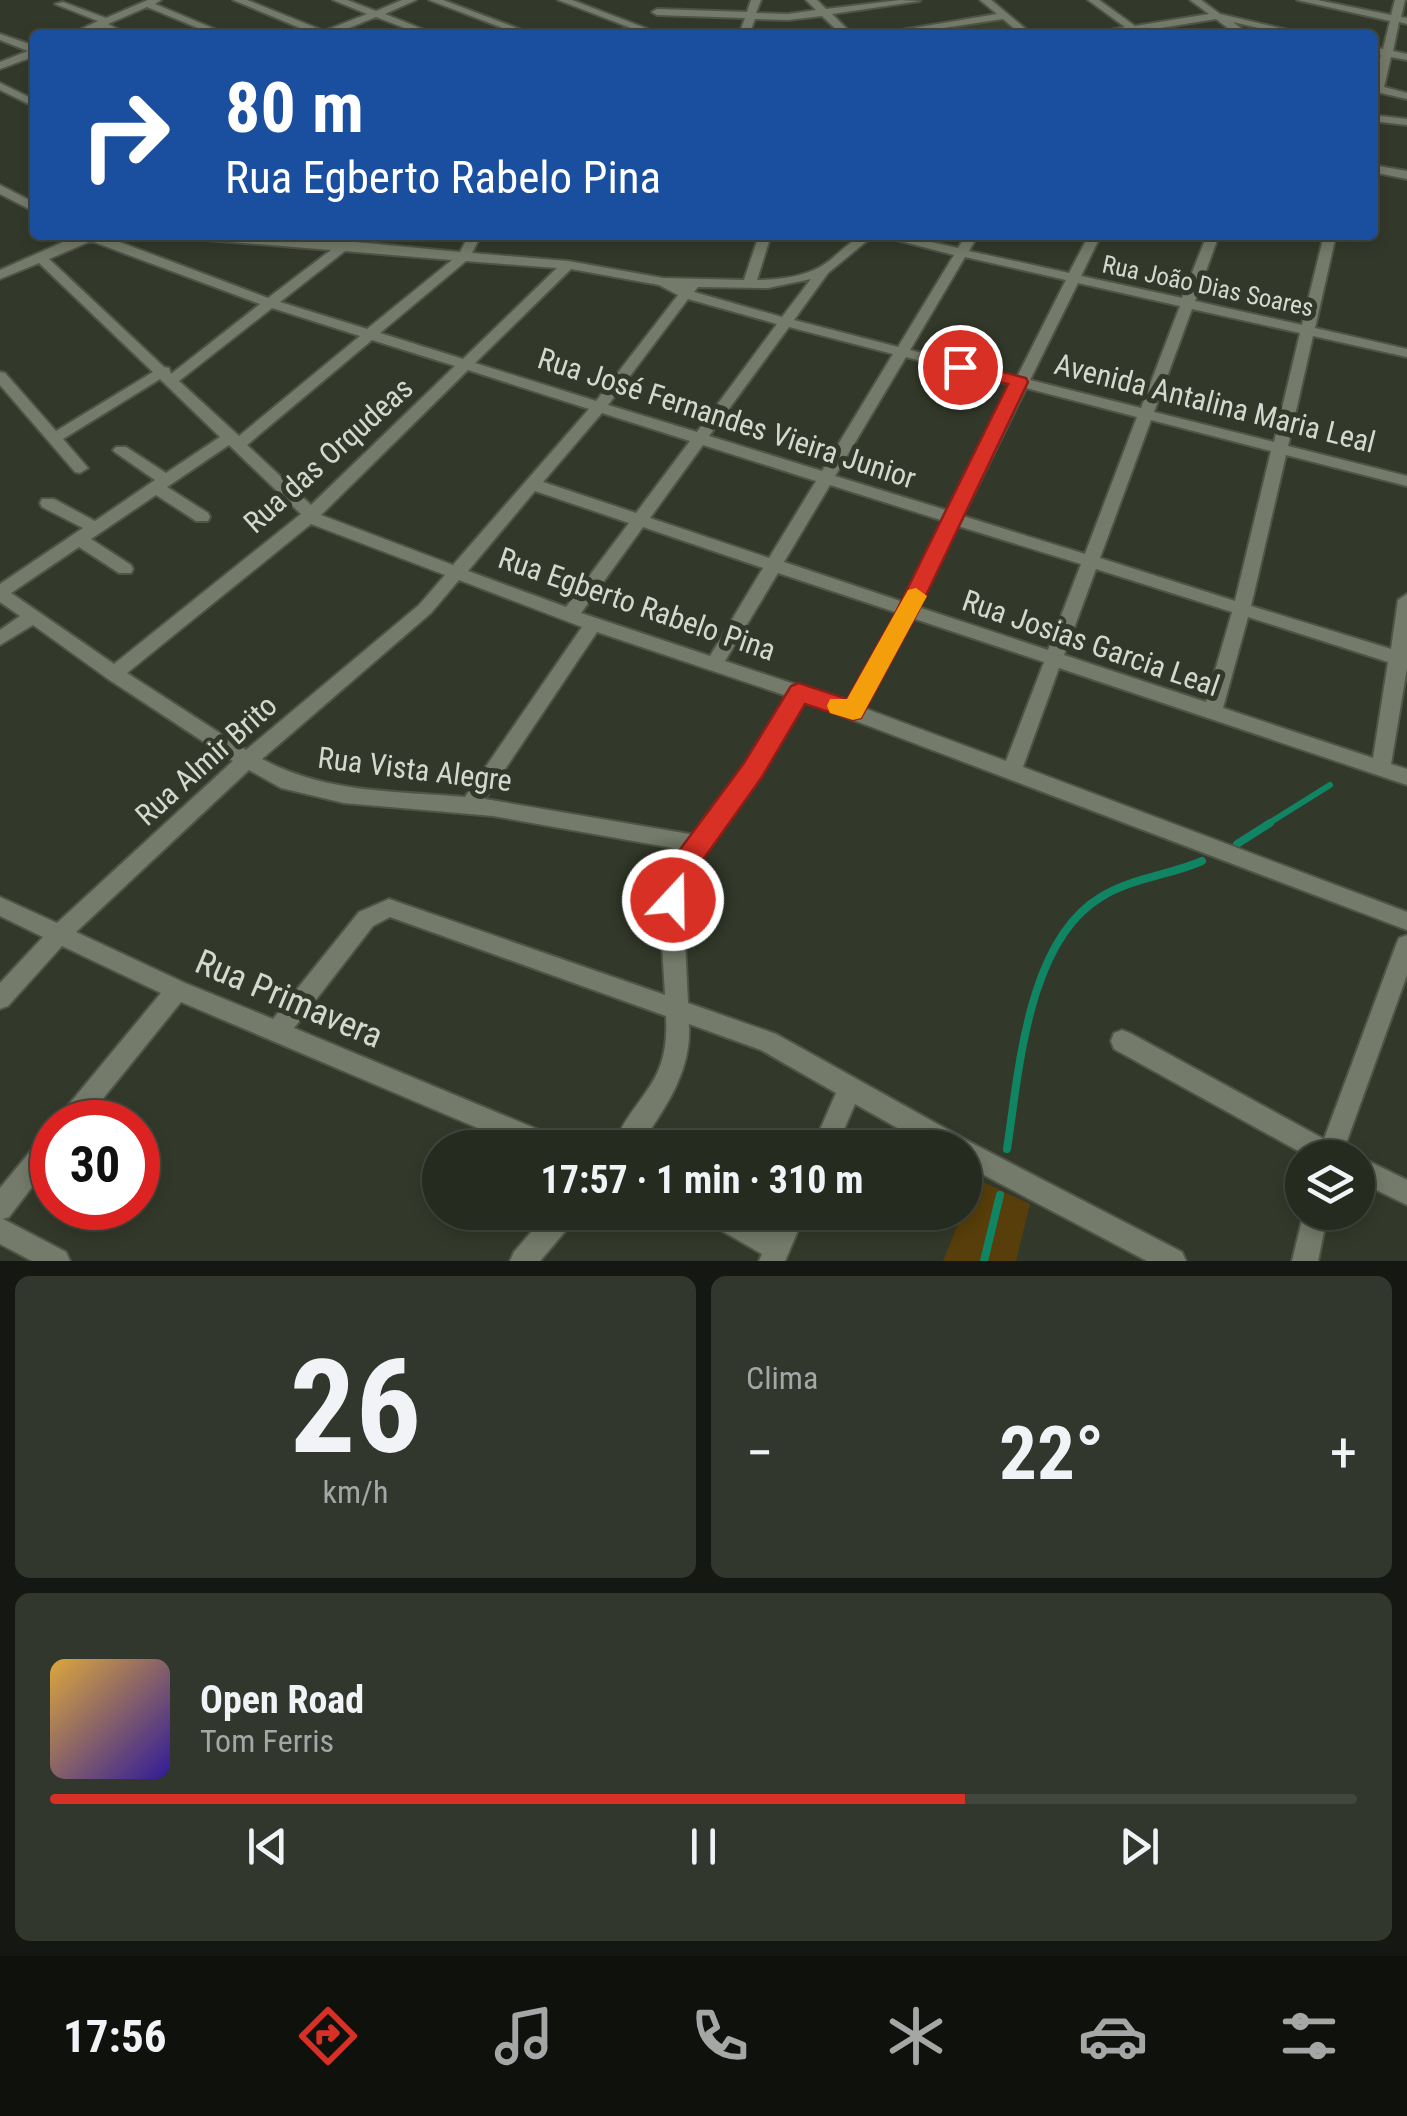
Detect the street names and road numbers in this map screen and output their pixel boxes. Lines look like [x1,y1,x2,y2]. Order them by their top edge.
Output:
street label: Rua João Dias Soares [1100,249,1316,323]
street label: Rua José Fernandes Vieira Junior [534,340,920,496]
street label: Avenida Antalina Maria Leal [1051,346,1379,460]
street label: Rua das Orqudeas [236,370,420,540]
street label: Rua Egberto Rabelo Pina [494,540,780,668]
street label: Rua Josias Garcia Leal [958,583,1224,703]
street label: Rua Almir Brito [128,688,284,832]
street label: Rua Vista Alegre [316,740,514,798]
street label: Rua Primavera [189,941,389,1057]

